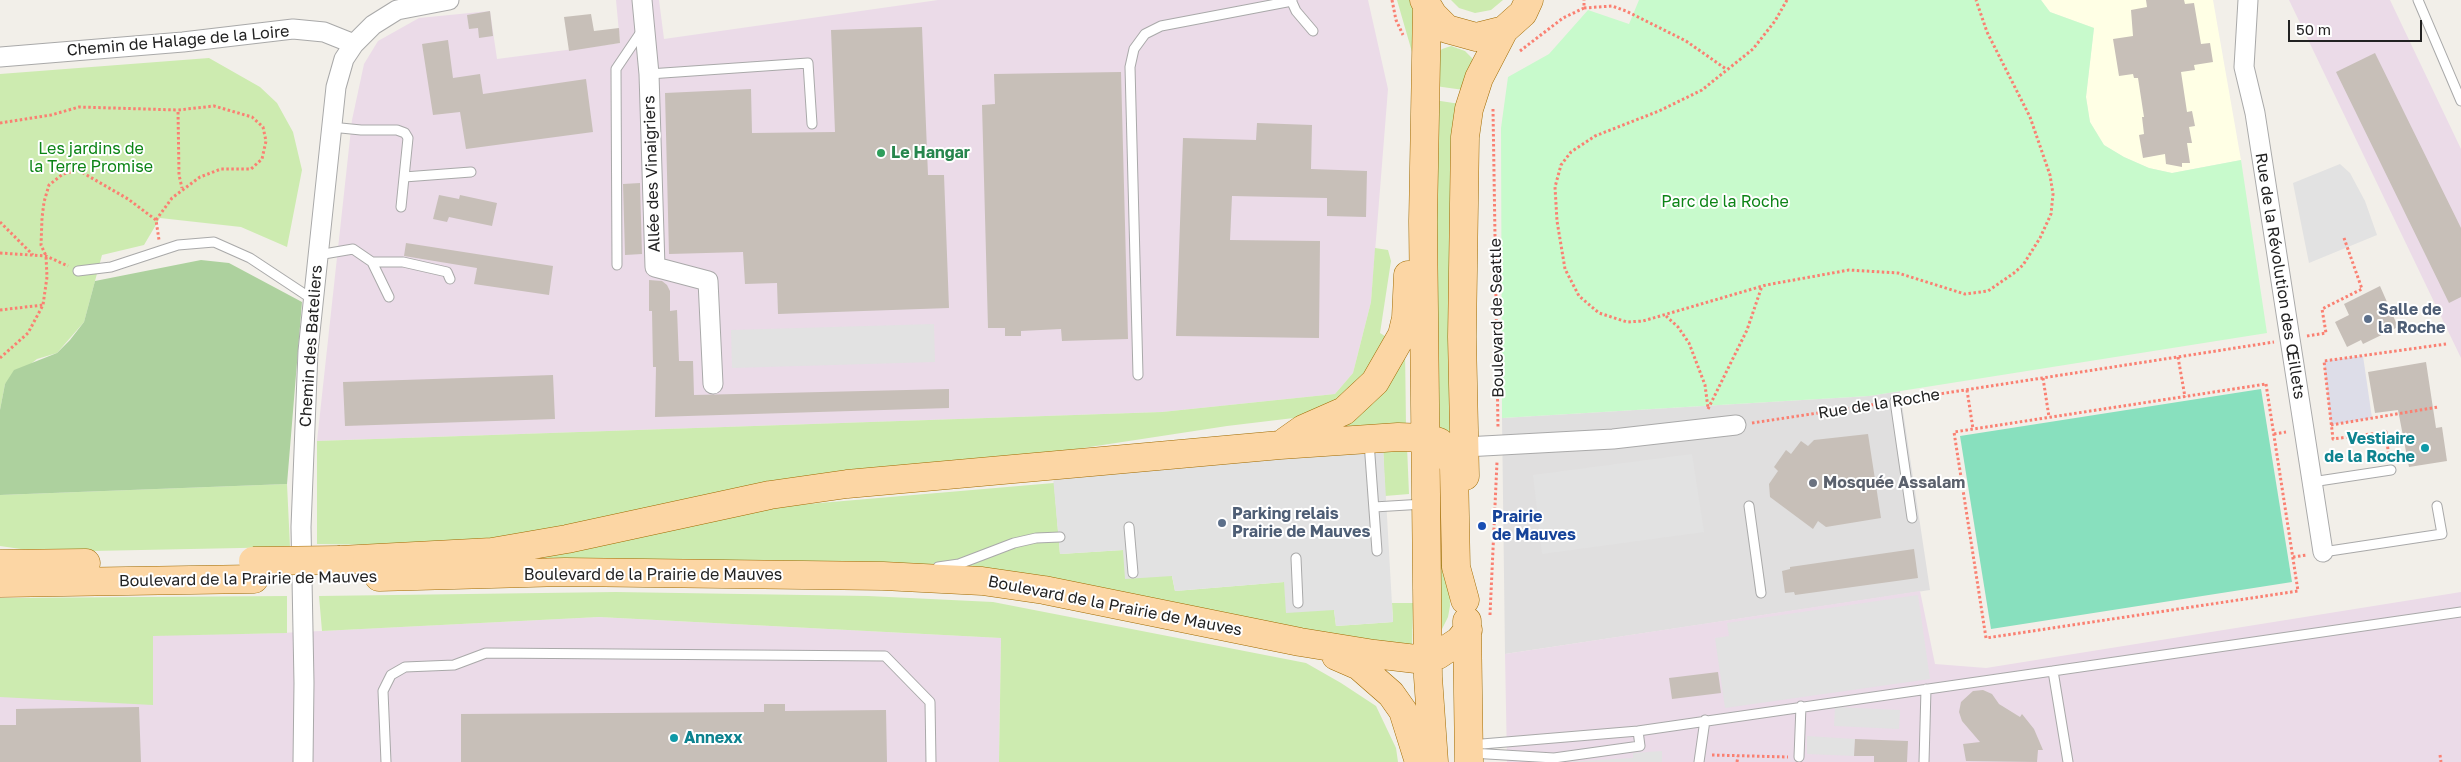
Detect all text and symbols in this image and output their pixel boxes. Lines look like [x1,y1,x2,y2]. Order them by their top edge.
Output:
scale bar [2291,10,2425,42]
text: 50 m [2296,20,2331,38]
street label: Chemin de Halage de la Loire [66,22,290,60]
street label: Allée des Vinaigriers [640,95,664,253]
park label: Les jardins de la Terre Promise [29,139,153,177]
place label: Le Hangar [891,143,970,163]
marker: Le Hangar [875,147,887,159]
street label: Rue de la Révolution des Œillets [2251,151,2309,401]
park label: Parc de la Roche [1661,192,1789,212]
street label: Boulevard de Seattle [1486,238,1508,398]
street label: Chemin des Bateliers [296,264,326,428]
place label: Salle de la Roche [2378,300,2445,338]
marker: Salle de la Roche [2362,313,2374,325]
street label: Rue de la Roche [1817,385,1941,423]
place label: Vestiaire de la Roche [2324,429,2415,467]
marker: Vestiaire de la Roche [2419,442,2431,454]
place label: Mosquée Assalam [1823,473,1965,493]
marker: Mosquée Assalam [1807,477,1819,489]
place label: Parking relais Prairie de Mauves [1232,504,1370,542]
place label: Prairie de Mauves [1492,507,1576,545]
marker: Parking relais Prairie de Mauves [1216,517,1228,529]
marker: Prairie de Mauves [1476,520,1488,532]
street label: Boulevard de la Prairie de Mauves [524,565,782,585]
street label: Boulevard de la Prairie de Mauves [119,567,377,591]
street label: Boulevard de la Prairie de Mauves [986,572,1244,640]
place label: Annexx [684,728,743,748]
marker: Annexx [668,732,680,744]

